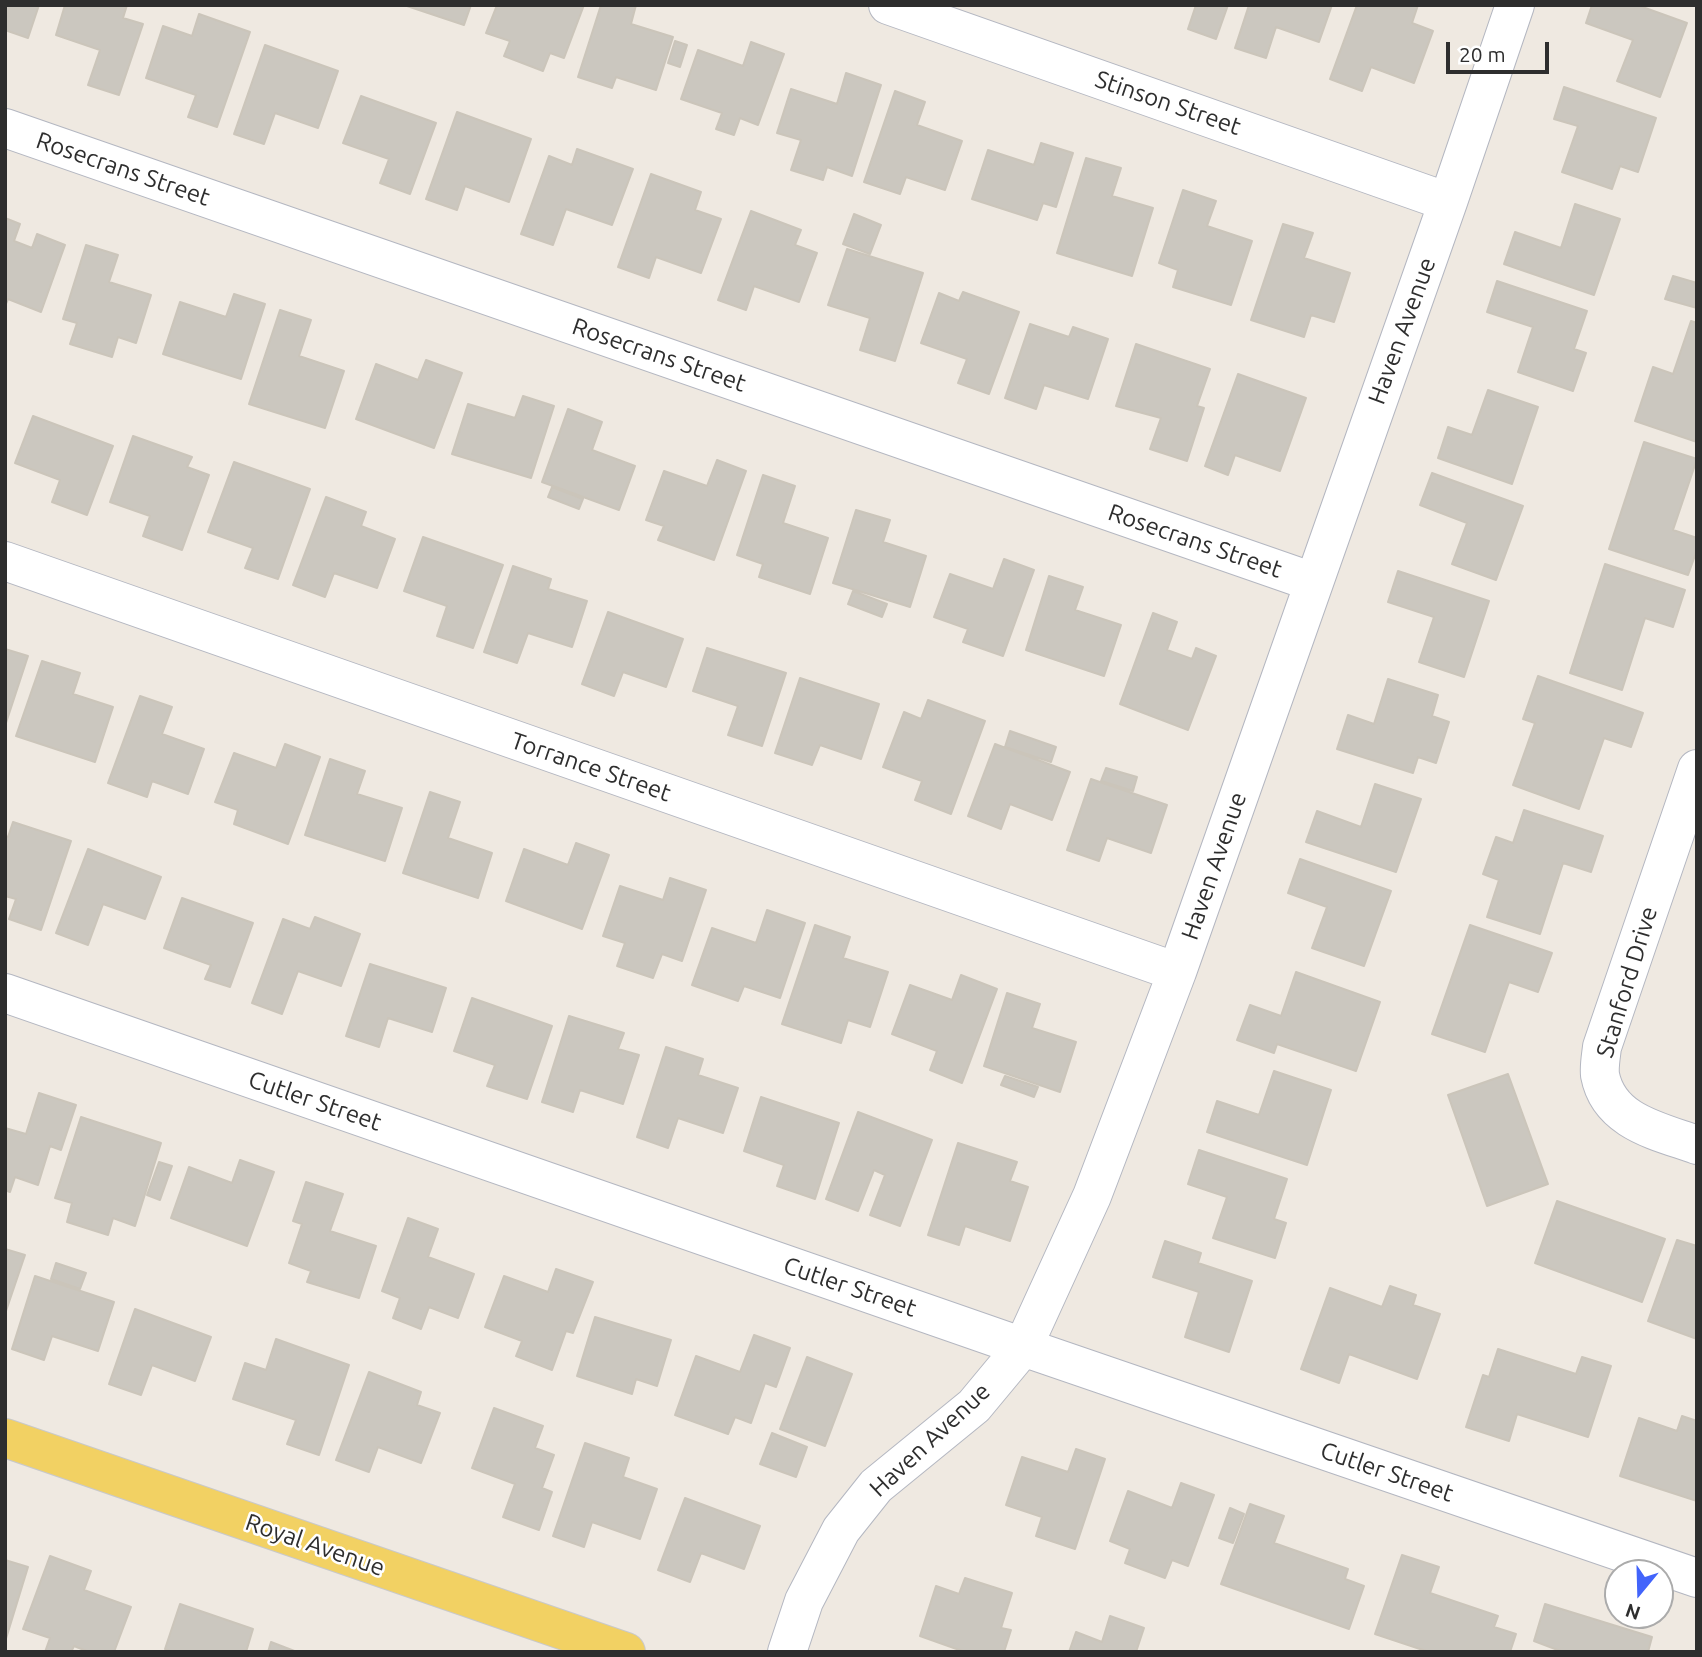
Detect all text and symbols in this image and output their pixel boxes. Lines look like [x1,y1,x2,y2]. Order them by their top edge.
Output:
scale bar [1450,28,1553,72]
text: 20 m [1459,42,1506,66]
street label: Stinson Street [1091,65,1245,141]
street label: Rosecrans Street [32,126,214,212]
street label: Haven Avenue [1362,254,1442,408]
street label: Rosecrans Street [568,312,750,398]
street label: Rosecrans Street [1104,498,1286,584]
street label: Torrance Street [507,726,675,808]
street label: Haven Avenue [1175,789,1253,943]
street label: Stanford Drive [1590,903,1664,1061]
street label: Cutler Street [245,1065,385,1137]
street label: Cutler Street [780,1251,920,1323]
street label: Haven Avenue [864,1377,996,1503]
street label: Cutler Street [1317,1436,1457,1508]
street label: Royal Avenue [242,1508,388,1582]
north arrow [1604,1559,1674,1629]
text: N [1623,1599,1643,1625]

